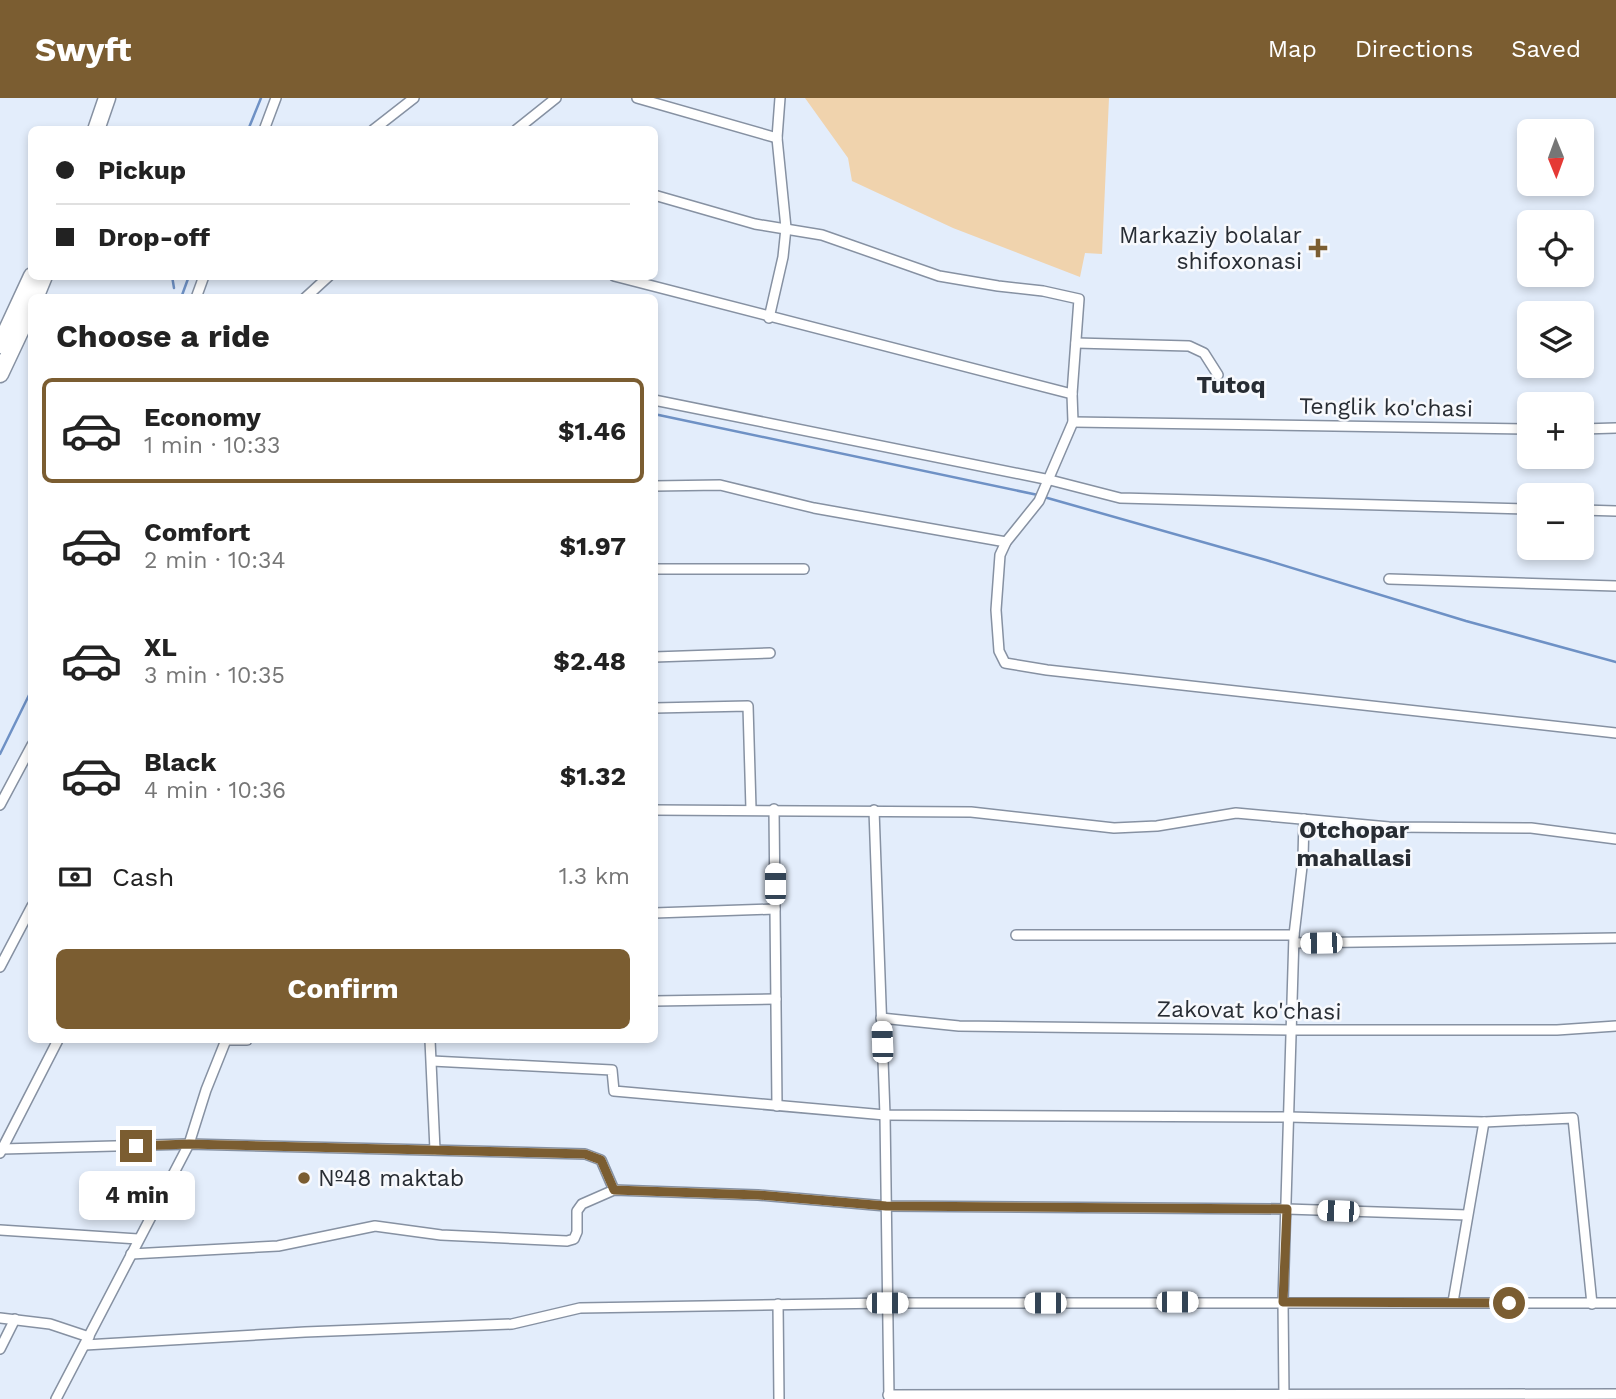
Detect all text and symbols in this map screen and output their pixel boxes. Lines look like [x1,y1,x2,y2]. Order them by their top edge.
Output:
text: Swyft [35,30,132,69]
text: Map [1268,35,1317,63]
text: Directions [1355,35,1473,63]
text: Saved [1511,35,1581,63]
north arrow [1517,119,1594,196]
map controls [1517,119,1594,560]
text: Pickup [98,155,186,185]
button: locate [1517,210,1594,287]
text: Drop-off [98,222,210,252]
place label: Markaziy bolalar shifoxonasi [1119,222,1302,275]
marker: Markaziy bolalar shifoxonasi [1308,238,1328,258]
button: layers [1517,301,1594,378]
text: Choose a ride [56,317,270,355]
district label: Tutoq [1197,371,1265,399]
street label: Tenglik ko'chasi [1299,392,1473,423]
button: + [1517,392,1594,469]
icon: car [60,399,123,462]
text: Economy [144,402,261,432]
text: $1.46 [558,416,626,446]
text: 1 min · 10:33 [144,432,280,459]
button: − [1517,483,1594,560]
icon: car [60,514,123,577]
text: Comfort [144,517,250,547]
text: $1.97 [559,531,626,561]
text: 2 min · 10:34 [144,547,286,574]
icon: car [60,629,123,692]
text: XL [144,632,177,662]
text: $2.48 [553,646,626,676]
text: 3 min · 10:35 [144,662,285,689]
icon: car [60,744,123,807]
text: Black [144,747,216,777]
text: $1.32 [560,761,626,791]
text: 4 min · 10:36 [144,777,286,804]
district label: Otchopar mahallasi [1297,816,1411,872]
icon: cash [56,858,94,896]
text: Cash [112,862,174,892]
text: 1.3 km [559,863,630,890]
car [765,863,786,905]
car [1300,932,1343,954]
button: Confirm [56,949,630,1029]
street label: Zakovat ko'chasi [1156,995,1342,1026]
car [871,1021,894,1063]
route end [120,1130,152,1162]
place label: №48 maktab [318,1165,464,1192]
callout: 4 min [78,1170,194,1220]
marker: №48 maktab [296,1170,312,1186]
text: 4 min [105,1182,169,1209]
car [1317,1200,1360,1222]
route start [1493,1287,1525,1319]
car [1157,1292,1199,1313]
car [867,1293,909,1314]
car [1025,1293,1067,1314]

